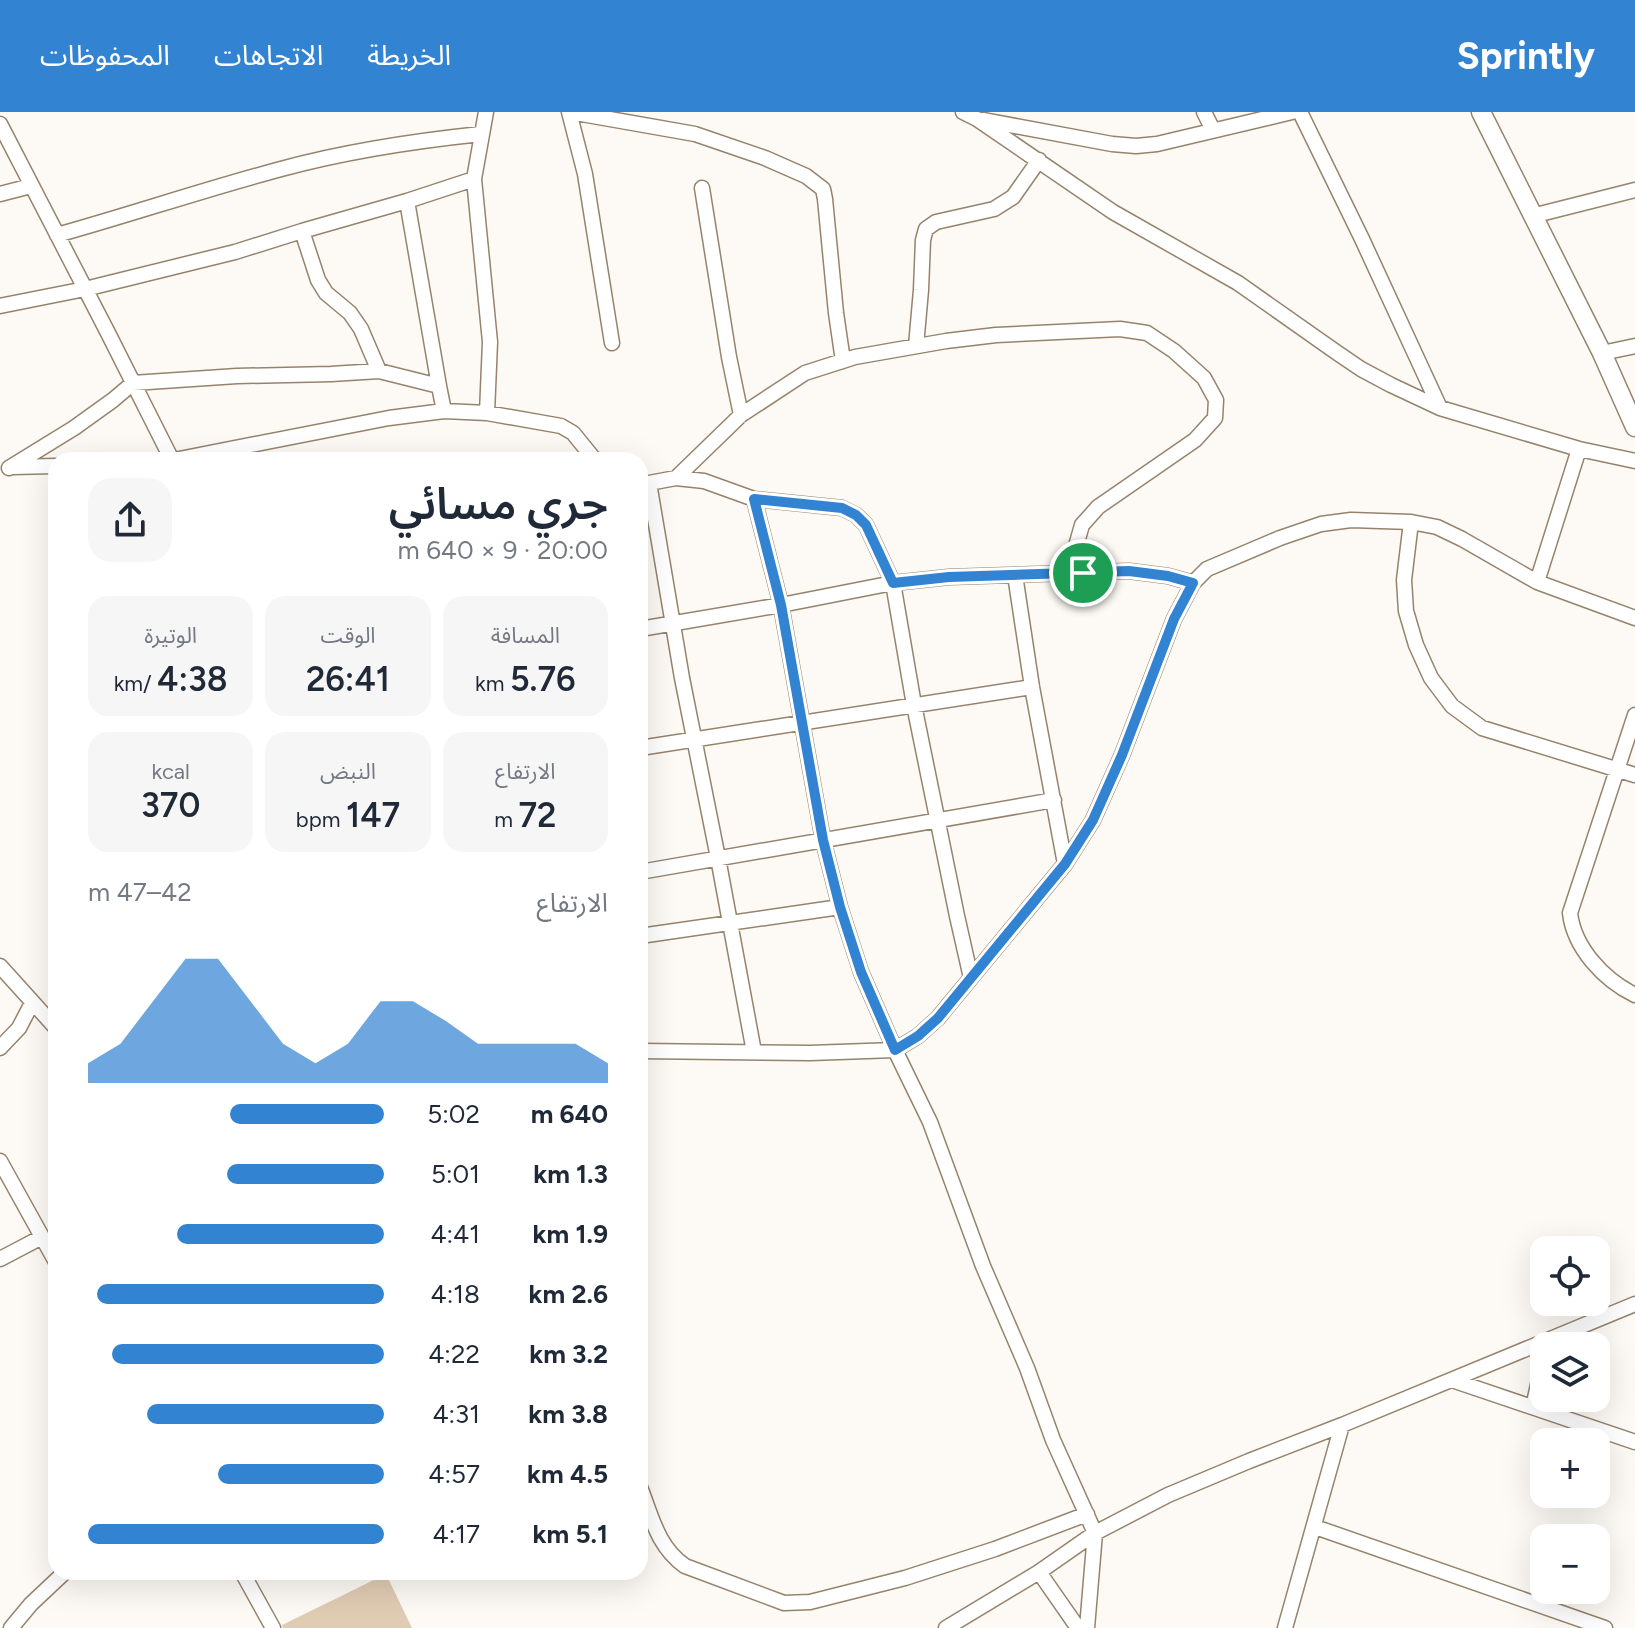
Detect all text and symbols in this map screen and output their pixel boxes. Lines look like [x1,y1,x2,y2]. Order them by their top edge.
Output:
text: Sprintly [1457,33,1595,79]
text: المحفوظات [40,38,170,72]
text: الاتجاهات [214,38,323,72]
text: الخريطة [367,38,451,72]
text: جري مسائي [389,477,608,530]
button: share [88,478,172,562]
text: 20:00 · 9 × 640 m [398,534,608,566]
pin [1049,539,1117,607]
icon: arrive [1061,551,1105,595]
text: الوتيرة [144,622,197,649]
text: الوقت [320,622,376,649]
text: المسافة [491,622,560,649]
text: 4:38 [157,659,228,700]
text: 26:41 [306,659,390,700]
text: 5.76 [510,659,576,700]
text: /km [114,670,157,697]
text: km [475,670,510,697]
text: kcal [151,758,190,785]
text: النبض [320,758,376,785]
text: الارتفاع [495,758,556,785]
text: 370 [141,785,200,826]
text: 147 [346,795,400,836]
text: 72 [518,795,556,836]
text: bpm [296,806,346,833]
text: m [494,806,518,833]
text: 42–47 m [88,876,192,908]
text: الارتفاع [537,887,608,919]
text: 5:02 [427,1098,480,1130]
text: 640 m [531,1098,608,1130]
text: 5:01 [431,1158,480,1190]
text: 1.3 km [533,1158,608,1190]
text: 4:41 [430,1218,480,1250]
text: 1.9 km [533,1218,608,1250]
map controls [1530,1236,1610,1604]
button: locate [1530,1236,1610,1316]
text: 4:18 [431,1278,480,1310]
text: 2.6 km [529,1278,608,1310]
button: layers [1530,1332,1610,1412]
text: 4:22 [428,1338,480,1370]
text: 3.2 km [529,1338,608,1370]
text: 4:31 [432,1398,480,1430]
text: 3.8 km [528,1398,608,1430]
button: + [1530,1428,1610,1508]
text: 4:57 [428,1458,480,1490]
text: 4.5 km [527,1458,608,1490]
text: 4:17 [433,1518,480,1550]
text: 5.1 km [533,1518,608,1550]
button: − [1530,1524,1610,1604]

